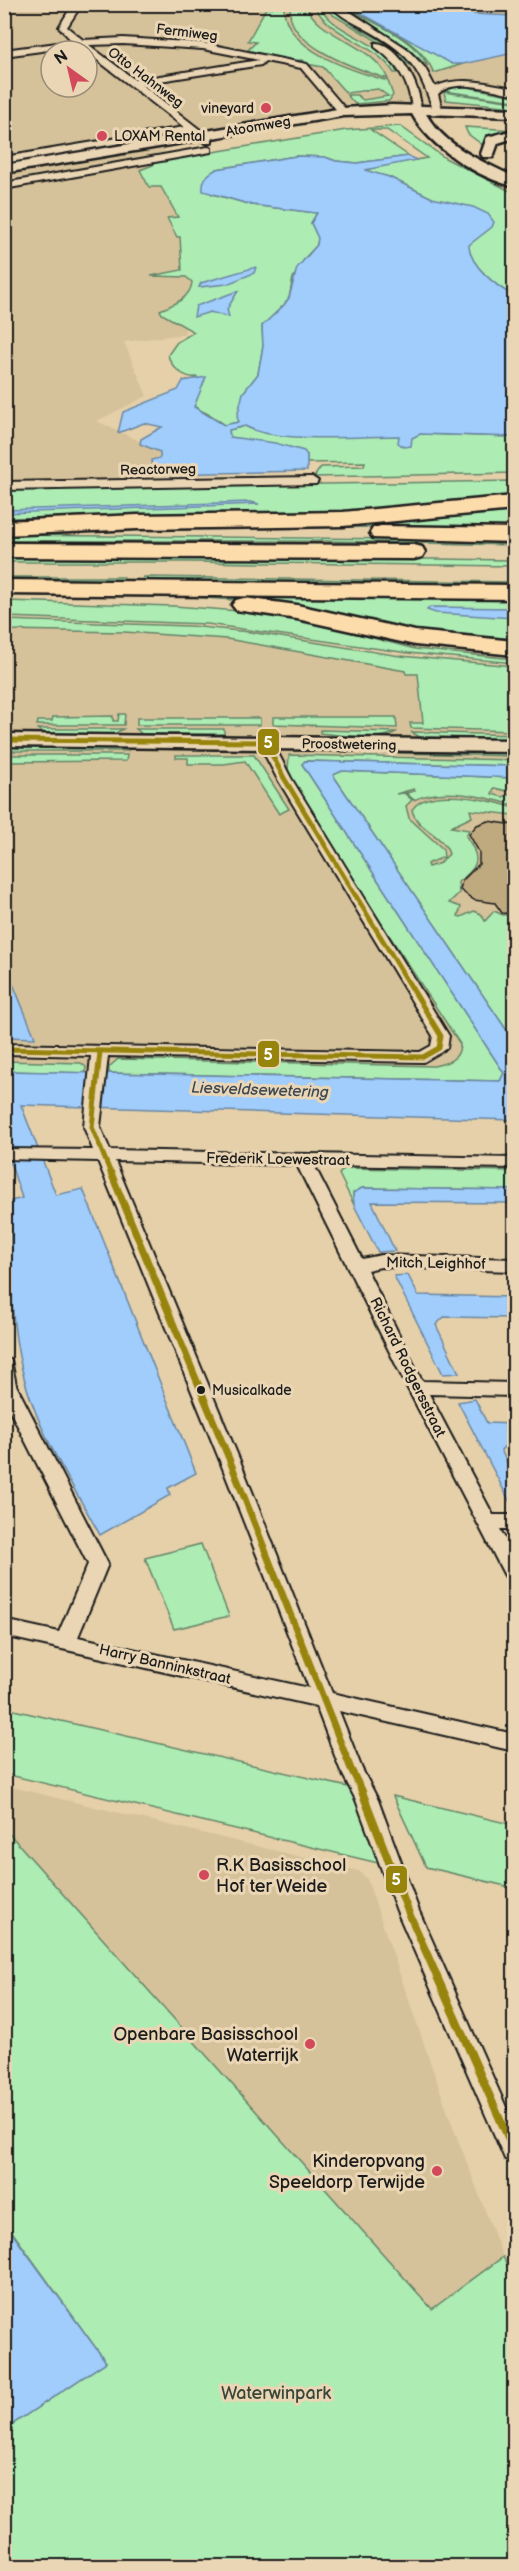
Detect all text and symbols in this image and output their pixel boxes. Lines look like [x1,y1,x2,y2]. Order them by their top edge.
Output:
street label: Fermiweg [155,20,219,45]
north arrow [39,39,99,99]
street label: Otto Hahnweg [105,44,187,111]
text: N [51,47,72,69]
place label: vineyard [200,100,254,117]
marker: vineyard [259,101,273,115]
street label: Atoomweg [224,112,292,141]
place label: LOXAM Rental [114,128,205,145]
marker: LOXAM Rental [95,129,109,143]
street label: Reactorweg [120,460,196,479]
line badge: 5 [257,728,280,756]
text: 5 [263,734,273,753]
street label: Proostwetering [301,735,397,754]
line badge: 5 [257,1040,280,1068]
text: 5 [263,1046,273,1065]
water label: Liesveldsewetering [191,1079,329,1102]
street label: Frederik Loewestraat [206,1149,351,1170]
street label: Mitch Leighhof [386,1253,486,1274]
street label: Richard Rodgersstraat [365,1294,450,1441]
place label: Musicalkade [212,1382,291,1399]
marker: Musicalkade [195,1384,207,1396]
street label: Harry Banninkstraat [97,1640,233,1689]
place label: R.K Basisschool Hof ter Weide [216,1855,346,1897]
line badge: 5 [385,1865,408,1894]
marker: R.K Basisschool Hof ter Weide [197,1868,211,1882]
text: 5 [391,1871,401,1890]
place label: Openbare Basisschool Waterrijk [113,2024,298,2066]
marker: Openbare Basisschool Waterrijk [303,2037,317,2051]
place label: Kinderopvang Speeldorp Terwijde [269,2151,425,2193]
marker: Kinderopvang Speeldorp Terwijde [430,2164,444,2178]
park label: Waterwinpark [221,2383,331,2404]

